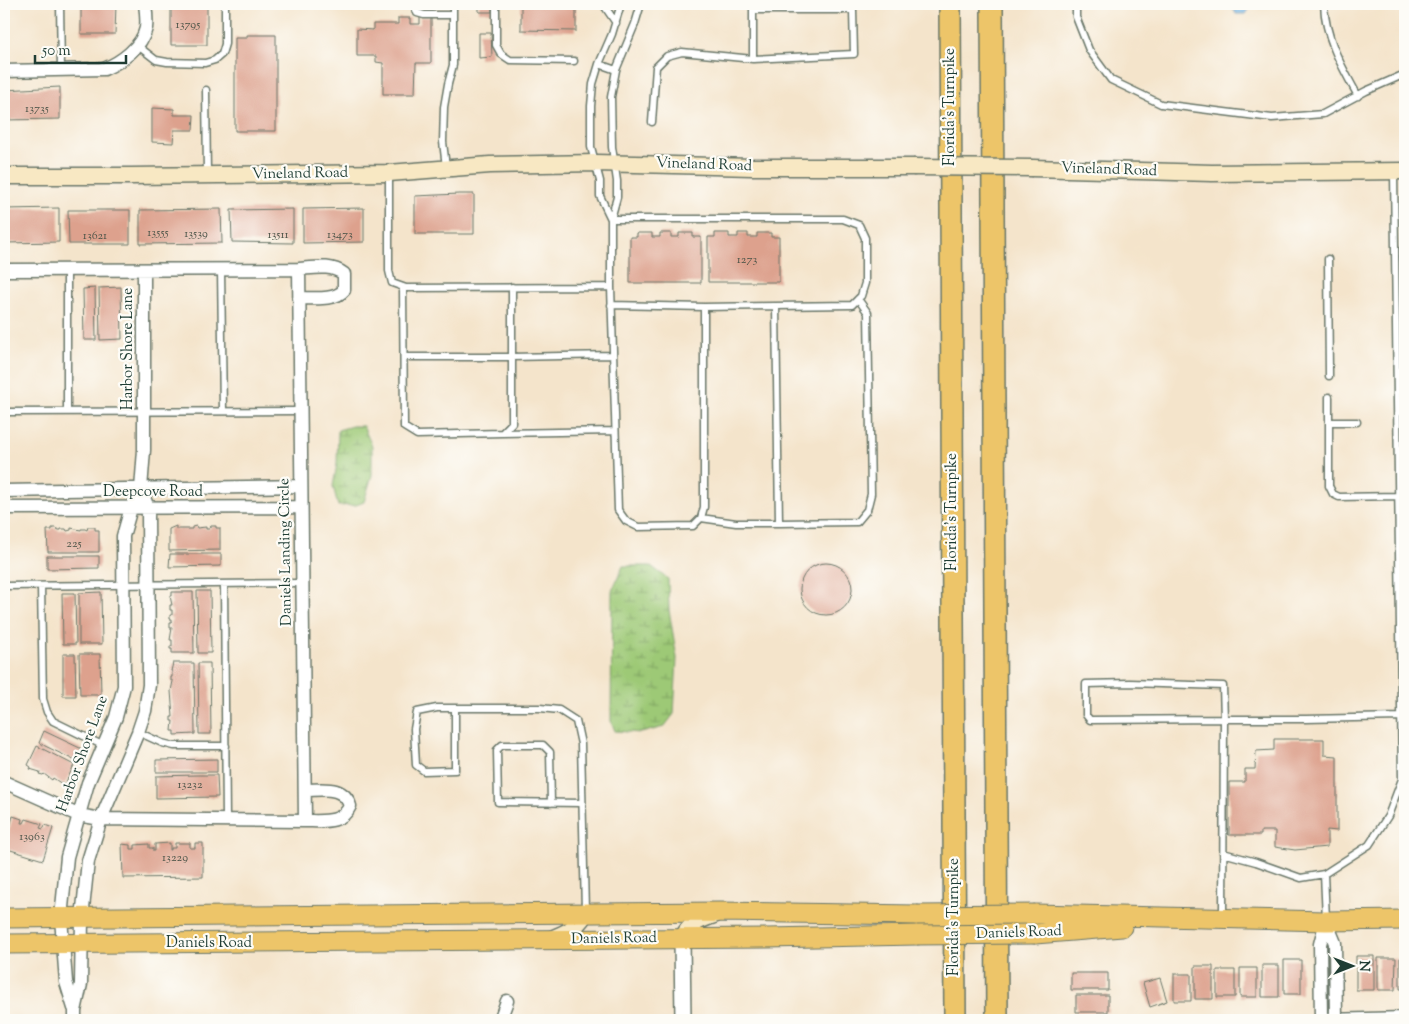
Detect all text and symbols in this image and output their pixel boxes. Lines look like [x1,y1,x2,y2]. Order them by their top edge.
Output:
house number: 13795 [176,16,200,34]
scale bar [35,32,126,64]
text: 50 m [41,41,71,62]
street label: Florida's Turnpike [940,48,961,166]
house number: 13735 [25,100,49,118]
street label: Vineland Road [655,153,753,177]
street label: Vineland Road [1060,158,1158,182]
street label: Vineland Road [252,163,349,185]
house number: 13555 [147,224,169,242]
house number: 13539 [184,225,208,243]
house number: 13511 [267,226,289,244]
house number: 13473 [327,226,353,244]
house number: 13621 [83,227,107,245]
house number: 1273 [737,251,757,269]
street label: Harbor Shore Lane [118,288,139,410]
street label: Florida's Turnpike [942,453,963,571]
street label: Daniels Landing Circle [274,478,298,626]
street label: Deepcove Road [103,482,203,503]
house number: 225 [66,535,82,553]
street label: Harbor Shore Lane [52,693,114,815]
house number: 13232 [177,776,203,794]
house number: 13963 [19,828,45,846]
house number: 13229 [162,849,188,867]
street label: Florida's Turnpike [944,858,965,976]
street label: Daniels Road [976,921,1063,945]
street label: Daniels Road [571,928,658,950]
street label: Daniels Road [166,933,252,954]
north arrow [1326,942,1376,992]
text: N [1353,960,1373,972]

